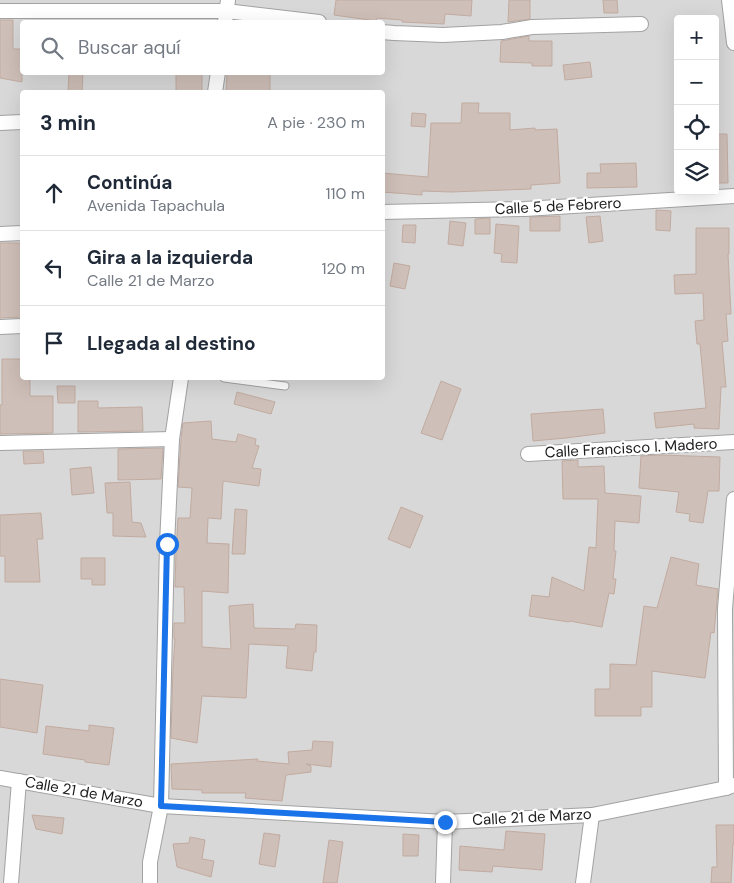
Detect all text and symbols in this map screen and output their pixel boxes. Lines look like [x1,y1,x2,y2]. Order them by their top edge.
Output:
map controls [674,15,719,195]
button: + [674,15,719,60]
search box [20,20,385,75]
icon: search [38,34,66,62]
text: Buscar aquí [78,35,181,60]
button: − [674,60,719,105]
button: locate [674,105,719,150]
text: 3 min [40,109,96,137]
text: A pie · 230 m [267,112,365,133]
button: layers [674,150,719,195]
text: Continúa [87,170,172,195]
icon: ahead [40,179,68,207]
text: 110 m [326,183,365,204]
street label: Calle 5 de Febrero [494,193,622,219]
text: Avenida Tapachula [87,195,225,216]
text: Gira a la izquierda [87,245,253,270]
icon: left [40,254,68,282]
text: 120 m [321,258,365,279]
text: Calle 21 de Marzo [87,270,214,291]
icon: arrive [40,329,68,357]
text: Llegada al destino [87,331,256,356]
street label: Calle Francisco I. Madero [544,433,718,463]
route start [156,533,179,556]
street label: Calle 21 de Marzo [23,772,145,812]
street label: Calle 21 de Marzo [472,804,592,830]
route end [434,811,457,834]

